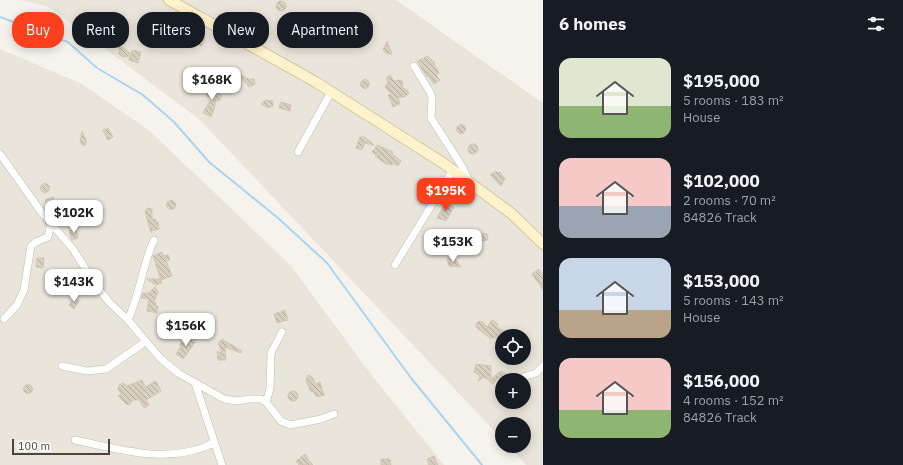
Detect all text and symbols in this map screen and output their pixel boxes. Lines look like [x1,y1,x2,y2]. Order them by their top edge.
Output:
chip: Buy [12,12,64,48]
chip: Rent [72,12,129,48]
chip: Filters [137,12,205,48]
chip: New [213,12,269,48]
chip: Apartment [277,12,373,48]
text: 6 homes [559,13,626,35]
icon: filters [865,13,887,35]
pin: $168K [184,67,240,101]
text: $195,000 [683,70,760,92]
text: $168K [192,71,232,88]
icon: home [591,74,639,122]
text: 5 rooms · 183 m² [683,92,784,109]
text: House [683,109,720,126]
text: $102,000 [683,170,760,192]
icon: home [591,174,639,222]
pin: $195K [418,178,474,212]
text: $195K [426,182,466,199]
text: 2 rooms · 70 m² [683,192,776,209]
pin: $102K [46,200,102,234]
text: $102K [54,204,94,221]
text: 84826 Track [683,209,757,226]
pin: $153K [425,229,481,263]
text: $153K [433,233,473,250]
pin: $143K [46,269,102,303]
text: $153,000 [683,270,760,292]
text: $143K [54,273,94,290]
icon: home [591,274,639,322]
text: 5 rooms · 143 m² [683,292,784,309]
text: House [683,309,720,326]
pin: $156K [158,313,214,347]
text: $156K [166,317,206,334]
map controls [495,329,531,453]
button: locate [495,329,531,365]
text: $156,000 [683,370,760,392]
button: + [495,373,531,409]
icon: home [591,374,639,422]
text: 4 rooms · 152 m² [683,392,784,409]
text: 84826 Track [683,409,757,426]
button: − [495,417,531,453]
scale bar [12,437,110,456]
text: 100 m [18,439,50,453]

